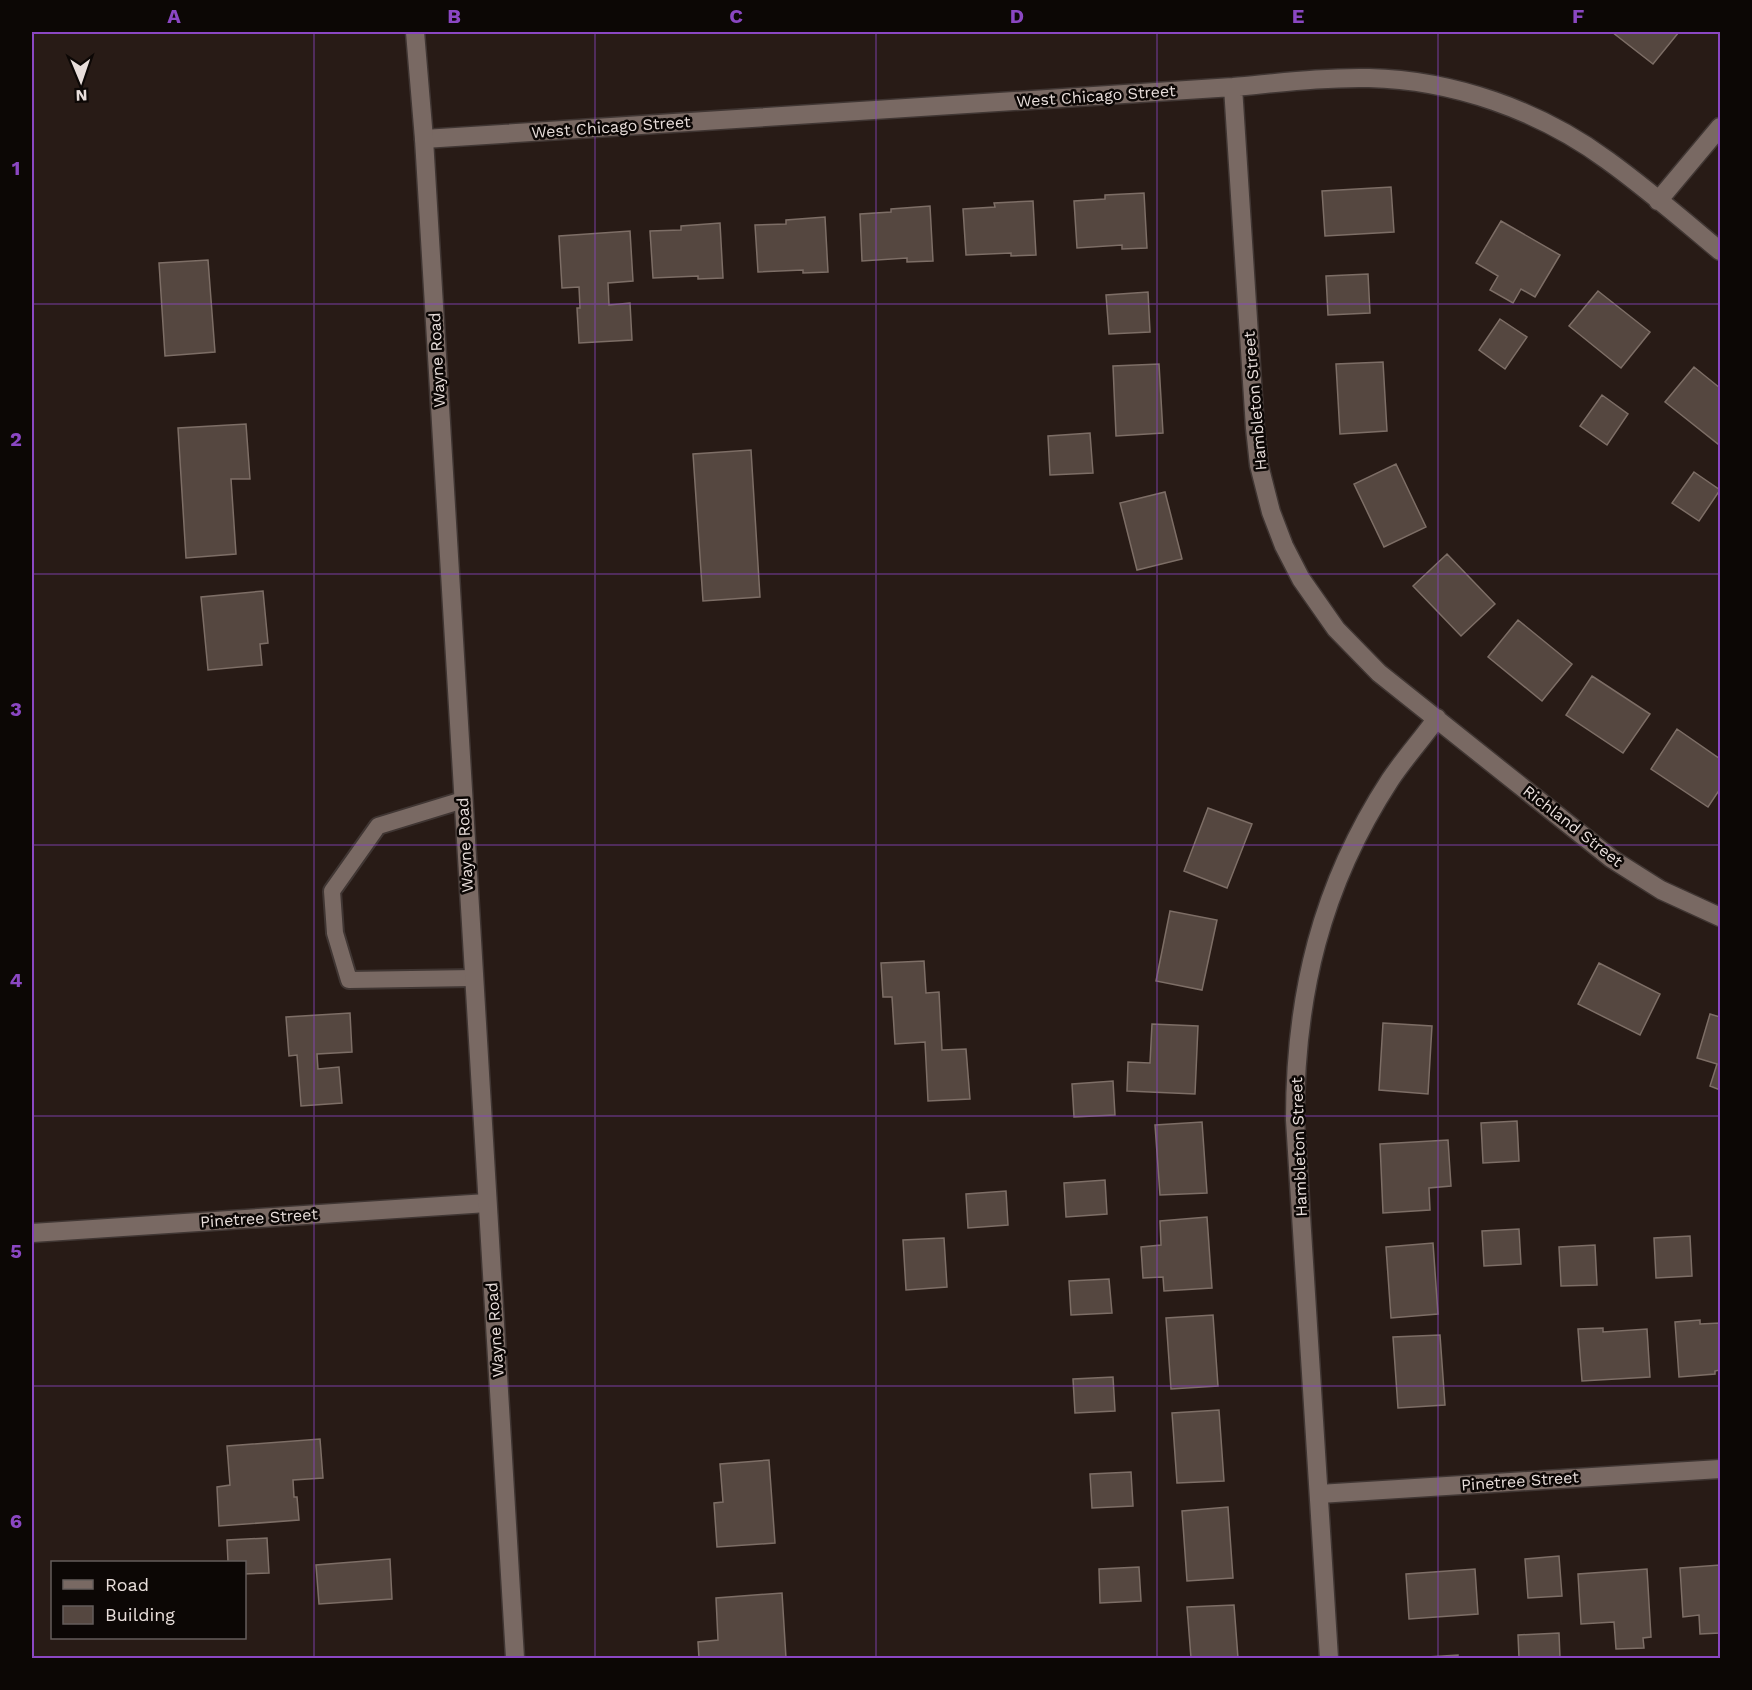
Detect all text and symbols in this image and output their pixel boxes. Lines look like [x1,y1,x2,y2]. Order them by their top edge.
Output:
text: A [167,4,181,28]
text: B [447,4,461,28]
text: C [729,4,743,28]
text: D [1010,4,1024,28]
text: E [1292,4,1304,28]
text: F [1572,4,1584,28]
north arrow [51,51,111,111]
street label: West Chicago Street [1016,81,1177,111]
text: N [75,86,88,105]
street label: West Chicago Street [531,112,692,142]
text: 1 [12,156,20,180]
street label: Wayne Road [425,312,449,408]
street label: Hambleton Street [1239,330,1271,471]
text: 2 [10,427,22,451]
text: 3 [10,697,22,721]
street label: Richland Street [1519,781,1627,871]
street label: Wayne Road [453,797,477,893]
text: 4 [10,968,23,992]
street label: Hambleton Street [1287,1077,1311,1217]
street label: Pinetree Street [199,1204,319,1232]
text: 5 [10,1239,22,1263]
street label: Wayne Road [482,1282,508,1378]
street label: Pinetree Street [1460,1467,1580,1495]
text: 6 [10,1509,22,1533]
legend [51,1561,246,1639]
text: Road [105,1574,149,1595]
text: Building [105,1604,175,1625]

